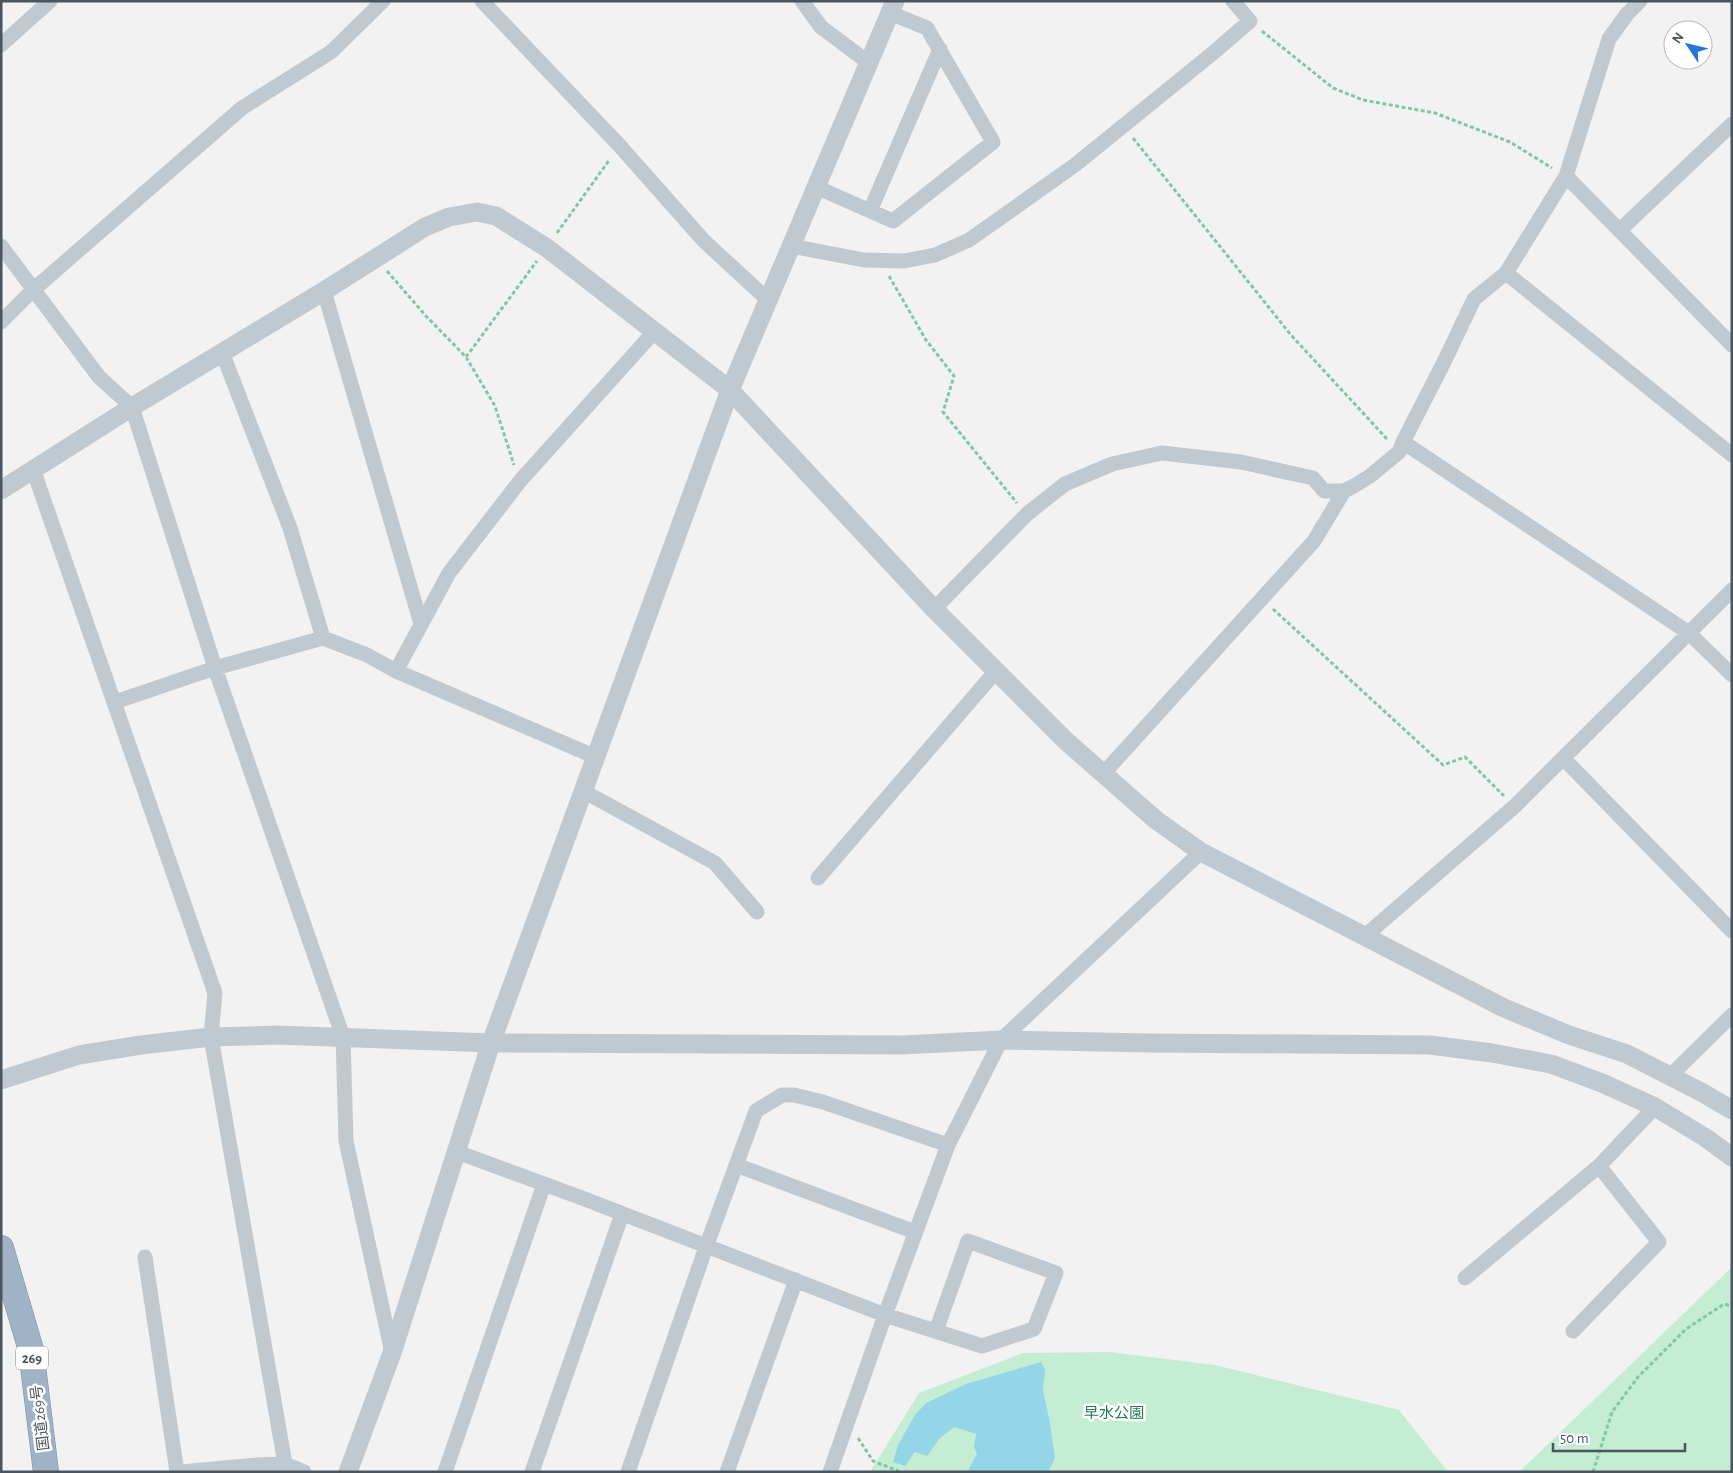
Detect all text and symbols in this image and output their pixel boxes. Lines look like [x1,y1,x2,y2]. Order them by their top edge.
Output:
north arrow [1663,20,1713,70]
text: N [1670,30,1687,46]
road number: 269 [16,1346,48,1370]
street label: 国道269号 [28,1384,52,1452]
park label: 早水公園 [1084,1405,1144,1421]
scale bar [1553,1420,1686,1452]
text: 50 m [1560,1431,1589,1446]

